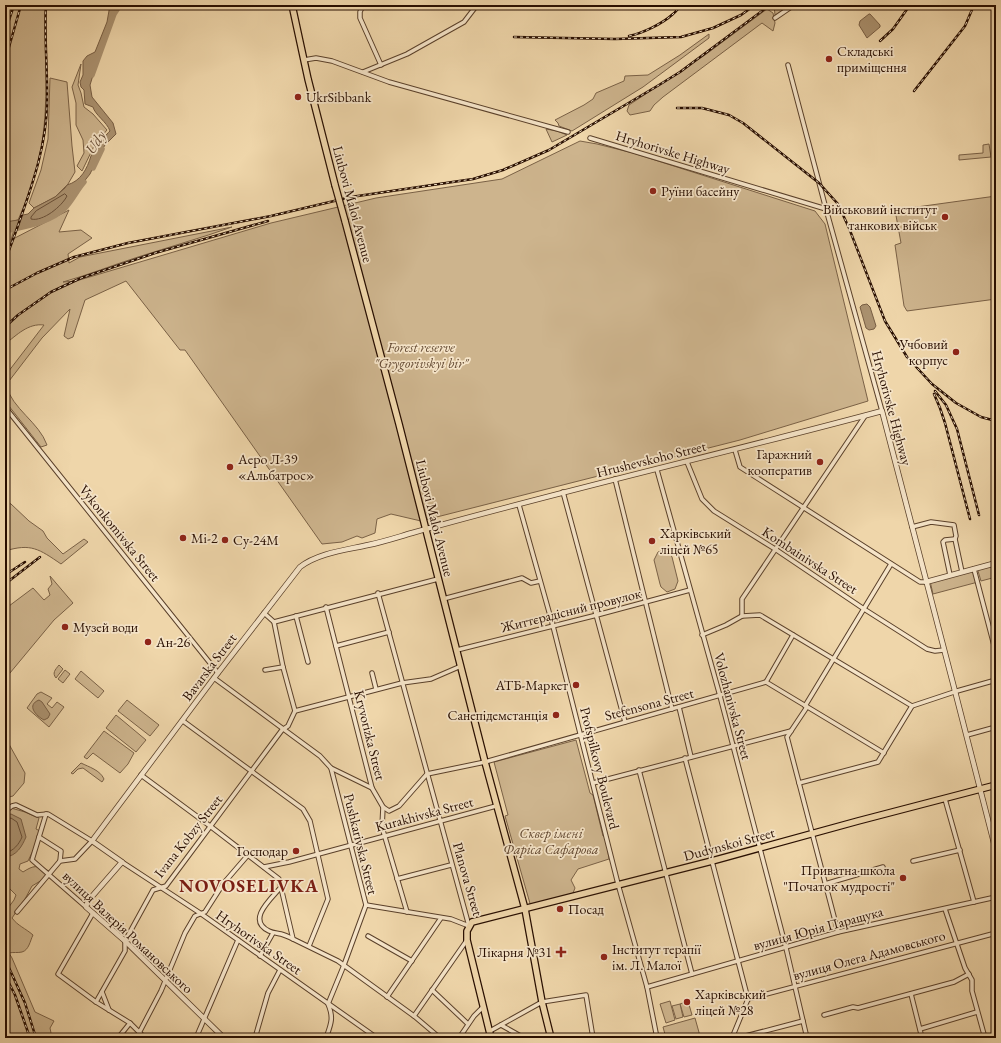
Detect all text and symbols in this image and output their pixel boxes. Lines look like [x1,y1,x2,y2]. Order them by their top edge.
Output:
place label: Складські приміщення [837,42,907,76]
marker: Складські приміщення [824,54,834,64]
place label: UkrSibbank [306,88,372,106]
marker: UkrSibbank [293,92,303,102]
street label: Hryhorivske Highway [614,126,733,178]
water label: Udy [80,127,110,157]
street label: Liubovi Maloi Avenue [329,144,377,265]
place label: Руїни басейну [661,182,740,200]
marker: Руїни басейну [648,186,658,196]
place label: Військовий інститут танкових військ [823,200,937,234]
marker: Військовий інститут танкових військ [940,212,950,222]
place label: Учбовий корпус [899,335,949,369]
park label: Forest reserve "Grygorivskyi bir" [374,338,469,372]
marker: Учбовий корпус [951,347,961,357]
street label: Hryhorivske Highway [868,348,916,468]
street label: Hrushevskoho Street [594,437,708,481]
place label: Гаражний кооператив [748,445,813,479]
place label: Аеро Л-39 «Альбатрос» [237,450,314,484]
marker: Гаражний кооператив [815,457,825,467]
street label: Liubovi Maloi Avenue [412,458,458,579]
marker: Аеро Л-39 «Альбатрос» [225,462,235,472]
street label: Vykonkomivska Street [75,481,165,585]
street label: Kombainivska Street [759,522,862,598]
place label: Харківський ліцей №65 [659,524,732,558]
place label: Мі-2 [191,529,218,547]
place label: Су-24М [233,531,279,549]
marker: Мі-2 [178,533,188,543]
marker: Су-24М [220,535,230,545]
marker: Харківський ліцей №65 [647,536,657,546]
street label: Життєрадісний провулок [498,584,643,636]
place label: Музей води [73,618,139,636]
marker: Музей води [60,622,70,632]
street label: Bavarska Street [178,629,241,704]
place label: Ан-26 [155,633,191,651]
marker: Ан-26 [143,637,153,647]
street label: Volozhanivska Street [710,651,756,762]
place label: АТБ-Маркет [494,676,568,694]
marker: АТБ-Маркет [571,680,581,690]
street label: Stefensona Street [603,683,696,725]
street label: Kryvorizka Street [350,688,390,782]
street label: Profspilkovy Boulevard [576,705,624,832]
place label: Санепідемстанція [447,706,548,724]
marker: Санепідемстанція [551,710,561,720]
street label: Ivana Kobzy Street [150,790,226,881]
street label: Pushkarivska Street [340,792,382,897]
street label: Kurakhivska Street [373,792,476,836]
street label: Dudynskoi Street [681,823,777,865]
park label: Сквер імені Фаріса Сафарова [503,824,599,858]
street label: Planova Street [449,840,487,919]
place label: Господар [237,842,288,860]
marker: Господар [291,846,301,856]
place label: Приватна школа "Початок мудрості" [783,861,895,895]
street label: вулиця Валерія Романовського [59,867,197,997]
marker: Приватна школа "Початок мудрості" [898,873,908,883]
district label: NOVOSELIVKA [179,874,319,897]
place label: Посад [568,900,605,918]
street label: вулиця Юрія Паращука [751,902,885,954]
marker: Посад [555,904,565,914]
street label: Hryhorivska Street [213,906,306,979]
street label: вулиця Олега Адамовського [791,926,947,984]
place label: Інститут терапії ім. Л. Малої [612,940,702,974]
place label: Лікарня №31 [477,943,552,961]
marker: Лікарня №31 [555,946,567,958]
marker: Інститут терапії ім. Л. Малої [599,952,609,962]
place label: Харківський ліцей №28 [694,985,767,1019]
marker: Харківський ліцей №28 [682,997,692,1007]

